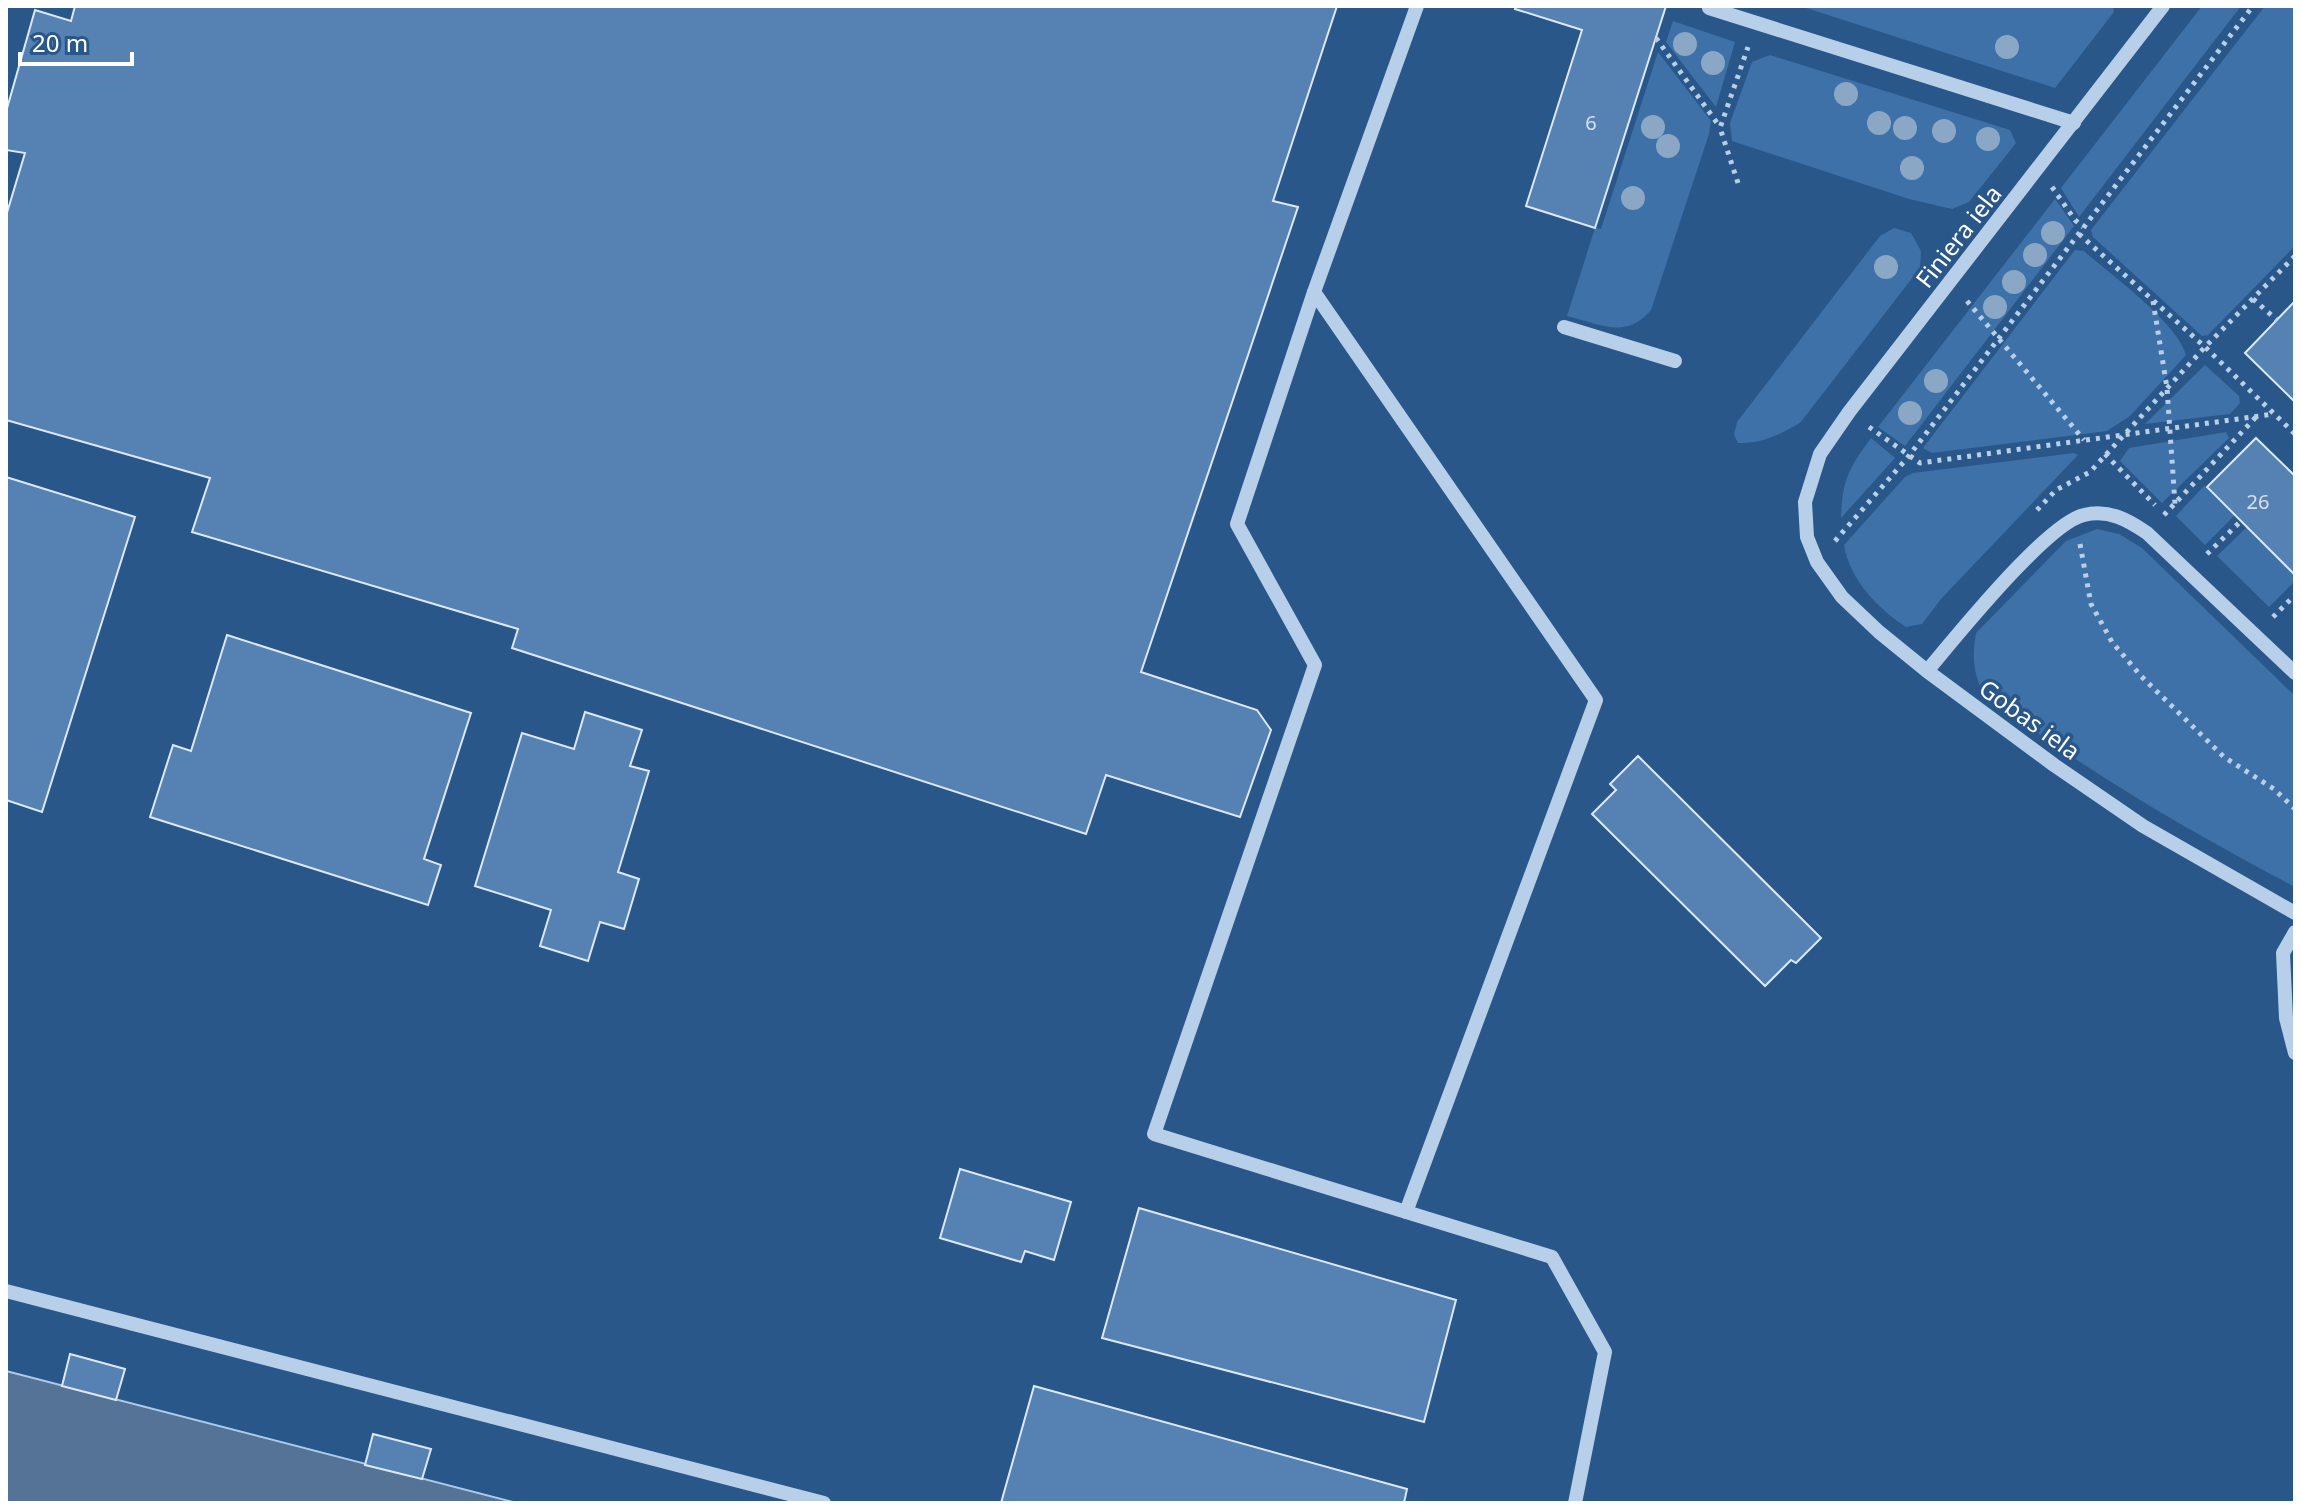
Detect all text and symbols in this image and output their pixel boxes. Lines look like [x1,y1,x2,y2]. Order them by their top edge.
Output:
scale bar [20,16,132,66]
text: 20 m [32,26,88,59]
house number: 6 [1585,109,1597,136]
street label: Finiera iela [1908,178,2008,294]
house number: 26 [2247,488,2269,515]
street label: Gobas iela [1973,671,2087,767]

